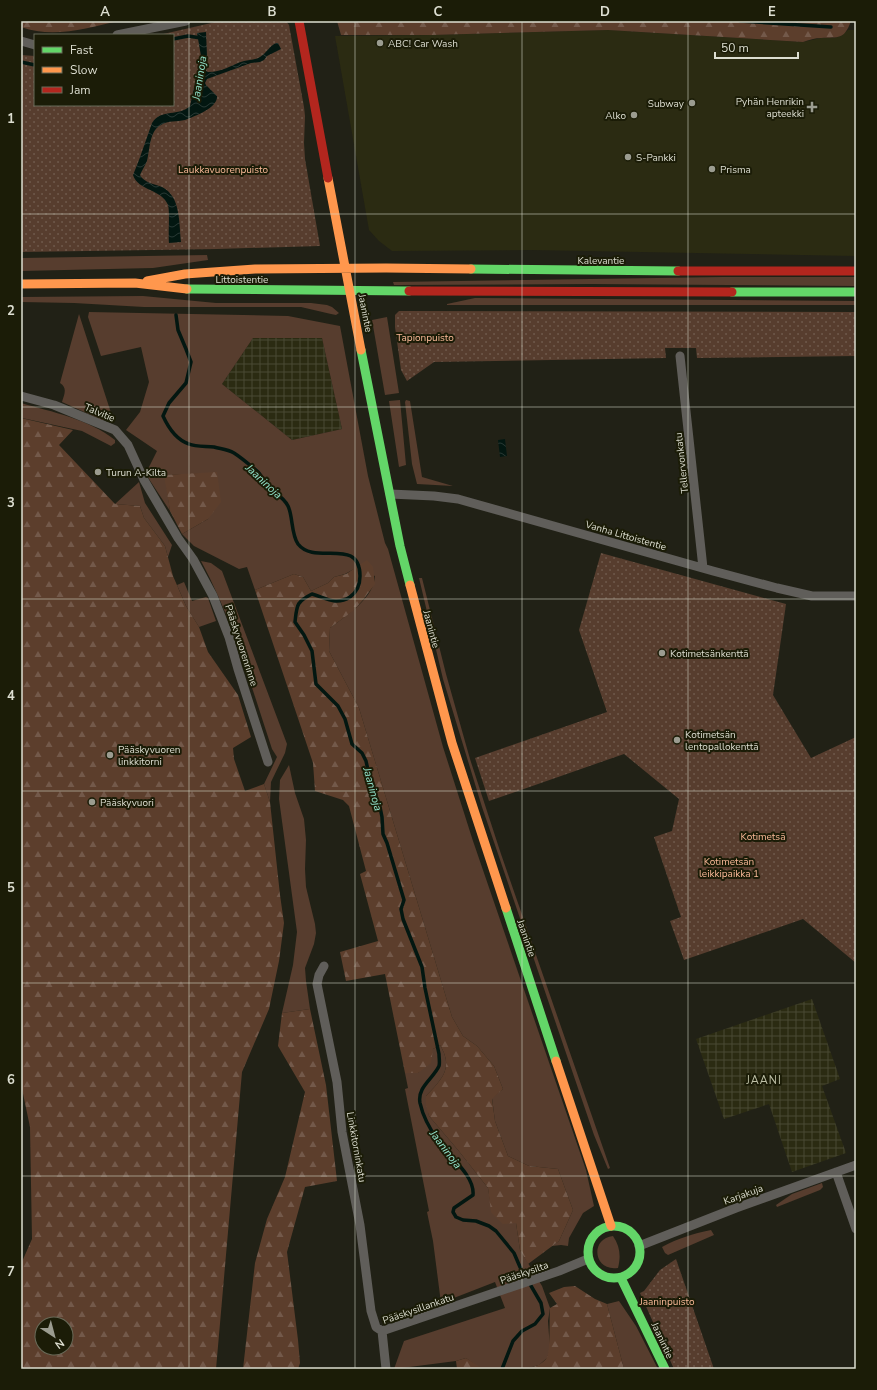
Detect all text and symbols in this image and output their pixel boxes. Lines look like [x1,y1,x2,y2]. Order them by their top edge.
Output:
text: A [100,3,110,21]
text: B [268,3,277,21]
text: C [434,3,443,21]
text: D [600,3,610,21]
text: E [768,3,776,21]
legend [34,34,174,106]
scale bar [715,34,798,60]
place label: ABC! Car Wash [388,37,458,51]
marker: ABC! Car Wash [375,38,385,48]
text: 50 m [721,40,749,56]
text: Fast [70,42,93,58]
water label: Jaaninoja [188,55,210,102]
text: Slow [70,62,98,78]
text: Jam [69,82,91,98]
place label: Pyhän Henrikin apteekki [736,95,804,121]
place label: Subway [648,97,685,111]
marker: Subway [687,98,697,108]
marker: Pyhän Henrikin apteekki [807,102,817,112]
place label: Alko [605,109,626,123]
text: 1 [7,110,15,128]
marker: Alko [629,110,639,120]
place label: S-Pankki [636,151,676,165]
marker: S-Pankki [623,152,633,162]
park label: Laukkavuorenpuisto [178,163,268,177]
place label: Prisma [720,163,751,177]
marker: Prisma [707,164,717,174]
street label: Kalevantie [578,254,624,268]
street label: Littoistentie [216,273,268,287]
street label: Jaanintie [354,292,376,334]
text: 2 [7,302,15,320]
park label: Tapionpuisto [396,331,454,345]
street label: Talvitie [82,400,117,426]
street label: Tellervonkatu [672,432,692,494]
water label: Jaaninoja [241,460,285,502]
place label: Turun A-Kilta [106,466,166,480]
marker: Turun A-Kilta [93,467,103,477]
text: 3 [7,494,15,512]
street label: Vanha Littoistentie [583,517,668,554]
street label: Pääskyvuorenrinne [221,603,261,688]
street label: Jaanintie [419,608,443,650]
place label: Kotimetsänkenttä [670,647,749,661]
marker: Kotimetsänkenttä [657,648,667,658]
text: 4 [7,687,15,705]
place label: Kotimetsän lentopallokenttä [685,728,759,754]
marker: Kotimetsän lentopallokenttä [672,735,682,745]
place label: Pääskyvuoren linkkitorni [118,743,181,769]
marker: Pääskyvuoren linkkitorni [105,750,115,760]
water label: Jaaninoja [359,765,386,813]
place label: Pääskyvuori [100,796,154,810]
marker: Pääskyvuori [87,797,97,807]
park label: Kotimetsä [741,830,785,844]
park label: Kotimetsän leikkipaikka 1 [699,855,759,881]
text: 5 [7,879,15,897]
street label: Jaanintie [513,917,539,959]
text: 6 [7,1071,15,1089]
district label: JAANI [745,1073,782,1088]
street label: Linkkitorninkatu [343,1111,369,1184]
water label: Jaaninoja [426,1126,465,1172]
street label: Karjakuja [722,1181,765,1209]
street label: Pääskysilta [498,1258,550,1288]
text: 7 [7,1263,15,1281]
street label: Pääskysillankatu [381,1290,456,1328]
park label: Jaaninpuisto [638,1295,695,1309]
north arrow [34,1316,74,1356]
street label: Jaanintie [647,1319,677,1361]
text: N [52,1335,67,1352]

